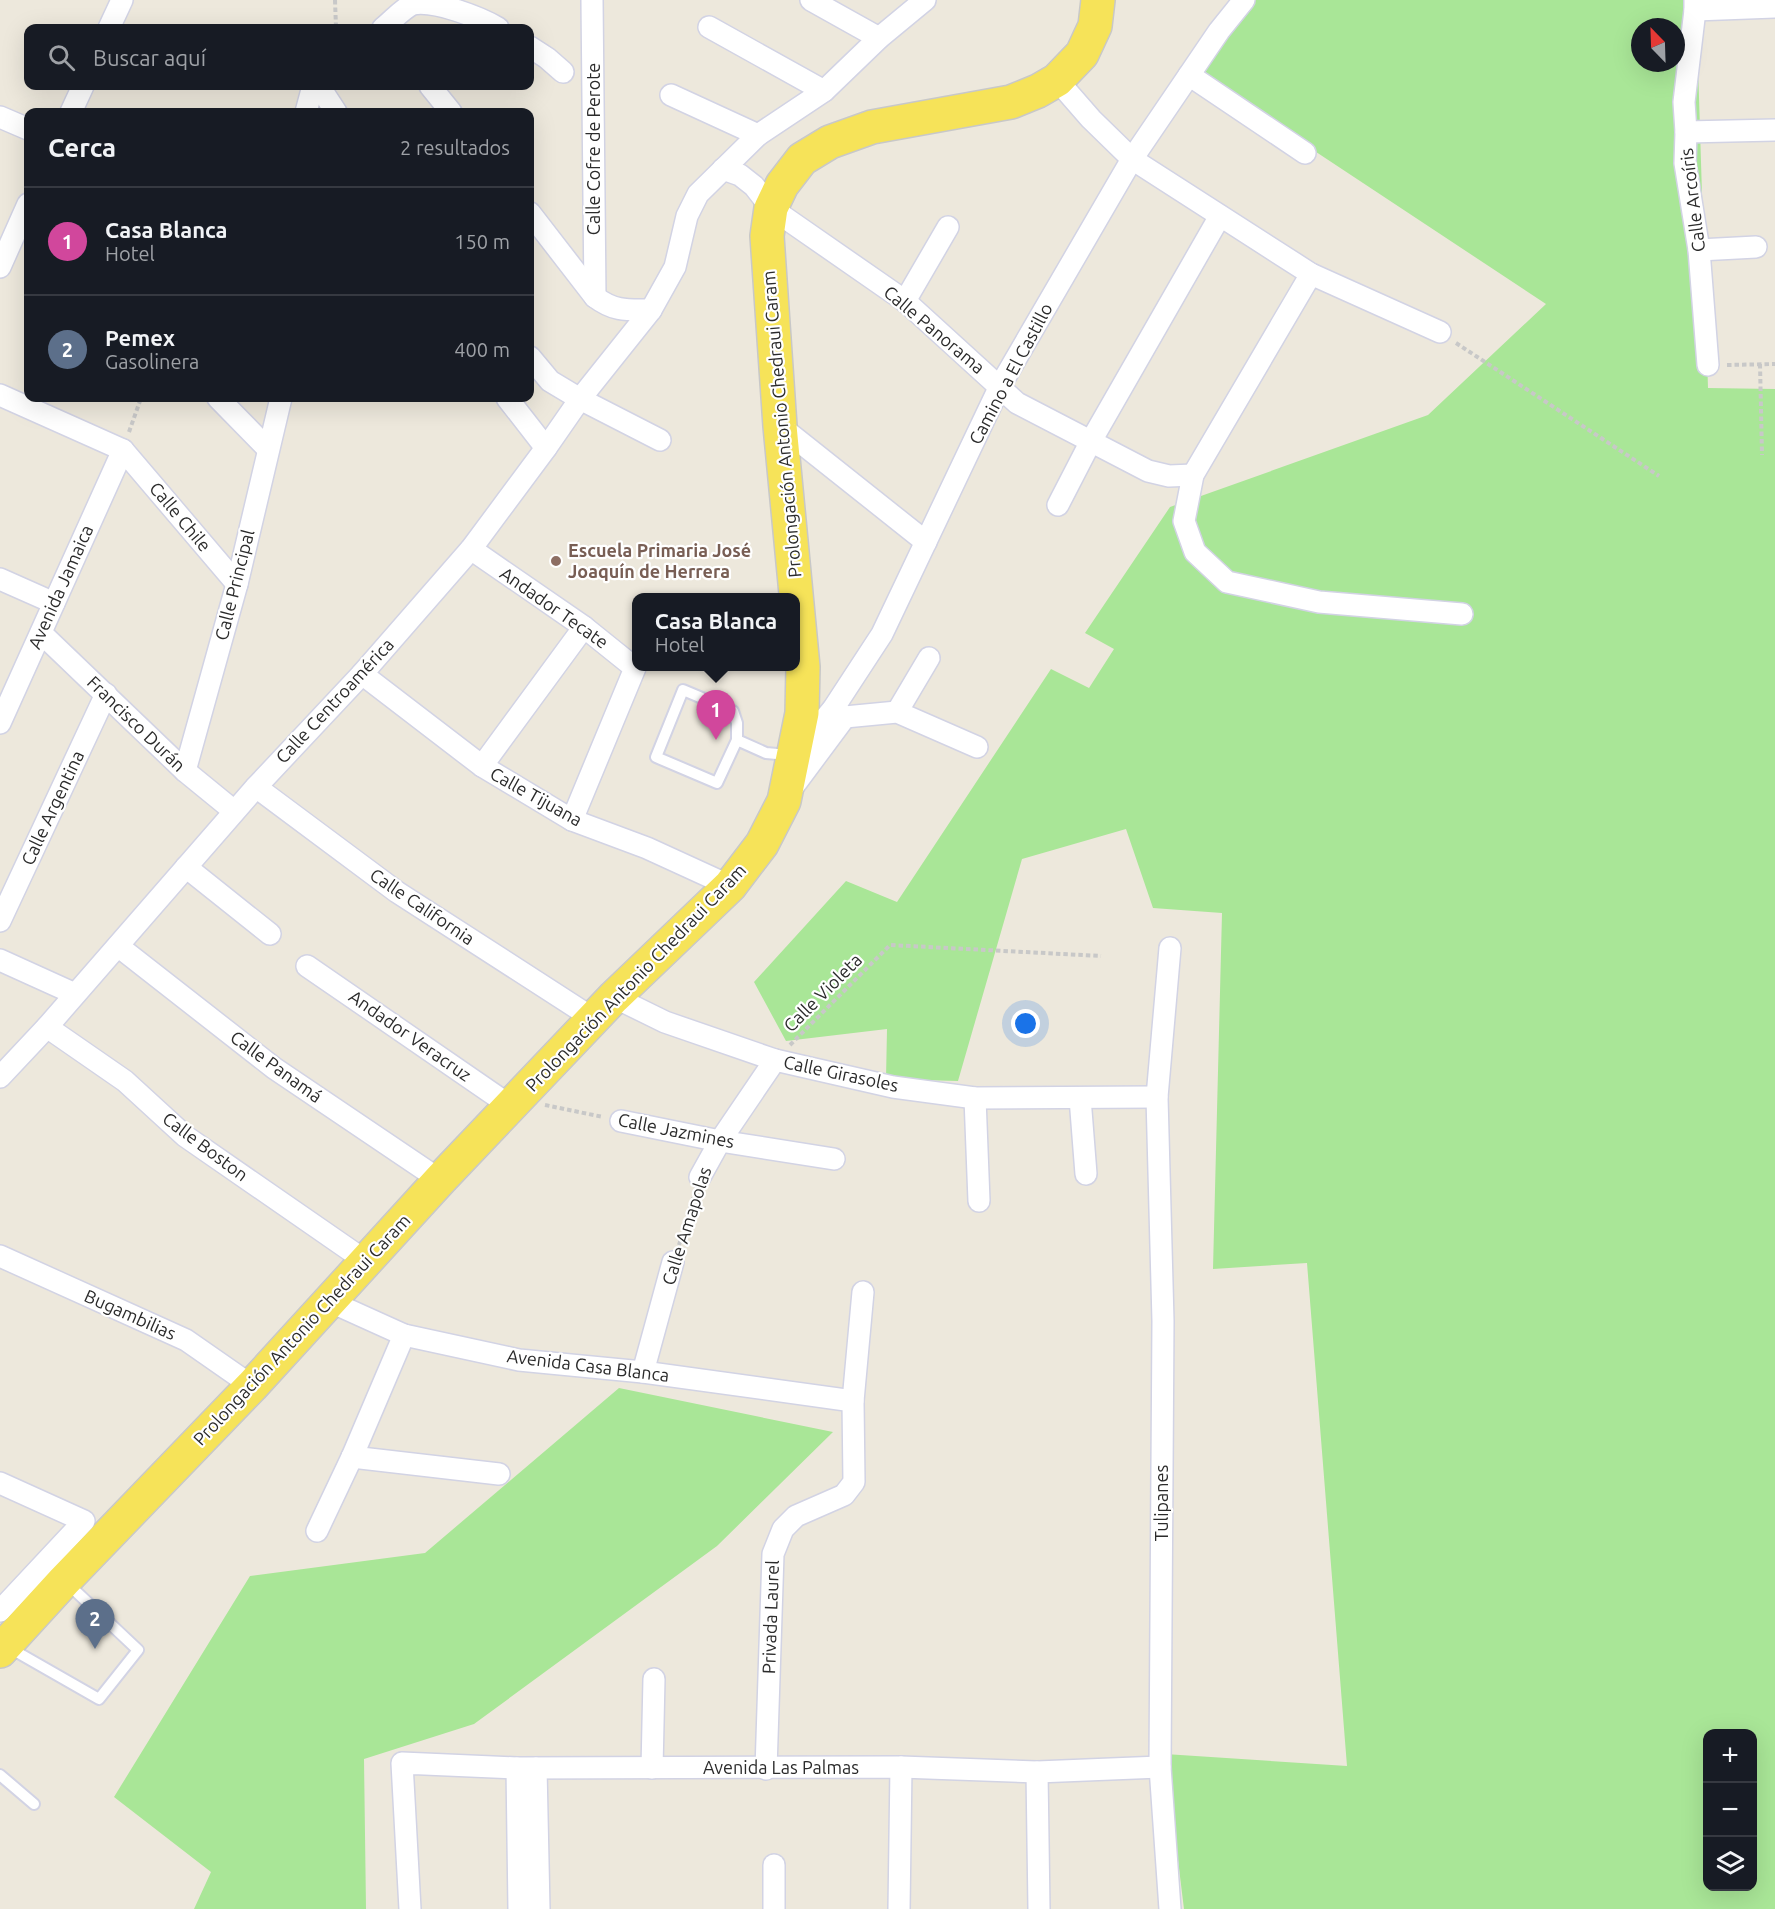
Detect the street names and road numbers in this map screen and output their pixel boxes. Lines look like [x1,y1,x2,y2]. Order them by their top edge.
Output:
street label: Calle Cofre de Perote [583,63,603,235]
street label: Calle Arcoíris [1676,147,1708,253]
street label: Prolongación Antonio Chedraui Caram [758,270,804,578]
street label: Calle Panorama [880,281,989,377]
street label: Camino a El Castillo [964,300,1056,448]
street label: Calle Chile [146,478,215,555]
street label: Avenida Jamaica [24,522,96,652]
street label: Calle Principal [211,527,258,642]
street label: Andador Tecate [497,562,612,652]
street label: Calle Centroamérica [271,634,397,767]
street label: Francisco Durán [84,672,190,775]
street label: Calle Argentina [17,747,87,868]
street label: Calle Tijuana [487,763,586,830]
street label: Prolongación Antonio Chedraui Caram [521,859,750,1095]
street label: Calle California [367,864,478,948]
street label: Calle Violeta [779,949,865,1035]
street label: Andador Veracruz [346,986,475,1085]
street label: Calle Panamá [227,1026,326,1106]
street label: Calle Girasoles [782,1051,901,1095]
street label: Calle Boston [159,1108,252,1185]
street label: Calle Jazmines [616,1109,736,1151]
street label: Calle Amapolas [658,1164,715,1287]
street label: Prolongación Antonio Chedraui Caram [189,1210,414,1449]
street label: Bugambilias [82,1285,179,1343]
street label: Avenida Casa Blanca [506,1345,670,1385]
street label: Tulipanes [1151,1464,1171,1541]
street label: Privada Laurel [758,1559,782,1674]
street label: Avenida Las Palmas [703,1757,859,1777]

